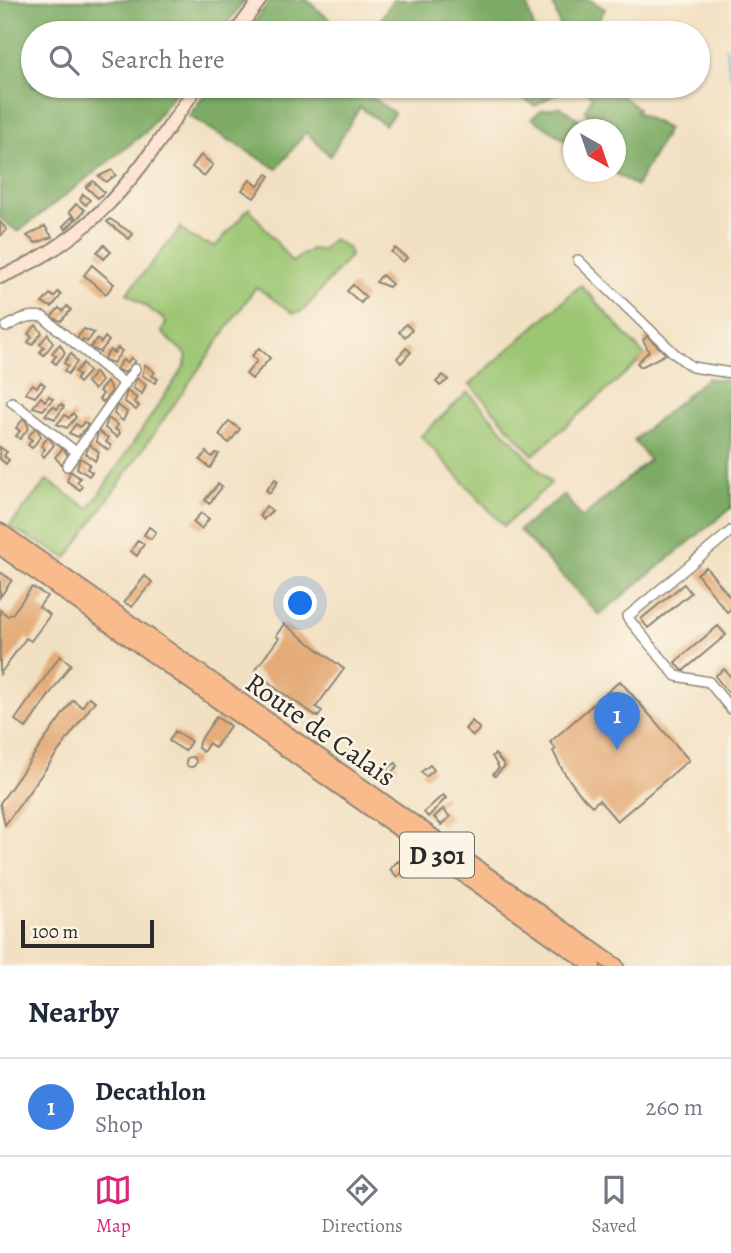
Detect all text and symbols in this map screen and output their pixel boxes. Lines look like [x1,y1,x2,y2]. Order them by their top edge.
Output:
search box [21,21,710,98]
icon: search [45,41,83,79]
text: Search here [101,42,225,77]
north arrow [563,119,626,182]
your location [283,586,317,620]
street label: Route de Calais [238,664,403,796]
pin: 1 [594,692,640,750]
road number: D 301 [400,832,474,877]
scale bar [21,917,154,949]
text: 100 m [32,919,78,945]
text: Nearby [28,992,119,1032]
text: Decathlon [95,1074,206,1109]
text: 1 [47,1092,55,1123]
text: 260 m [645,1092,703,1123]
text: Shop [95,1109,143,1140]
tab: Map [94,1171,132,1239]
tab: Directions [321,1171,403,1239]
tab: Saved [592,1171,637,1239]

